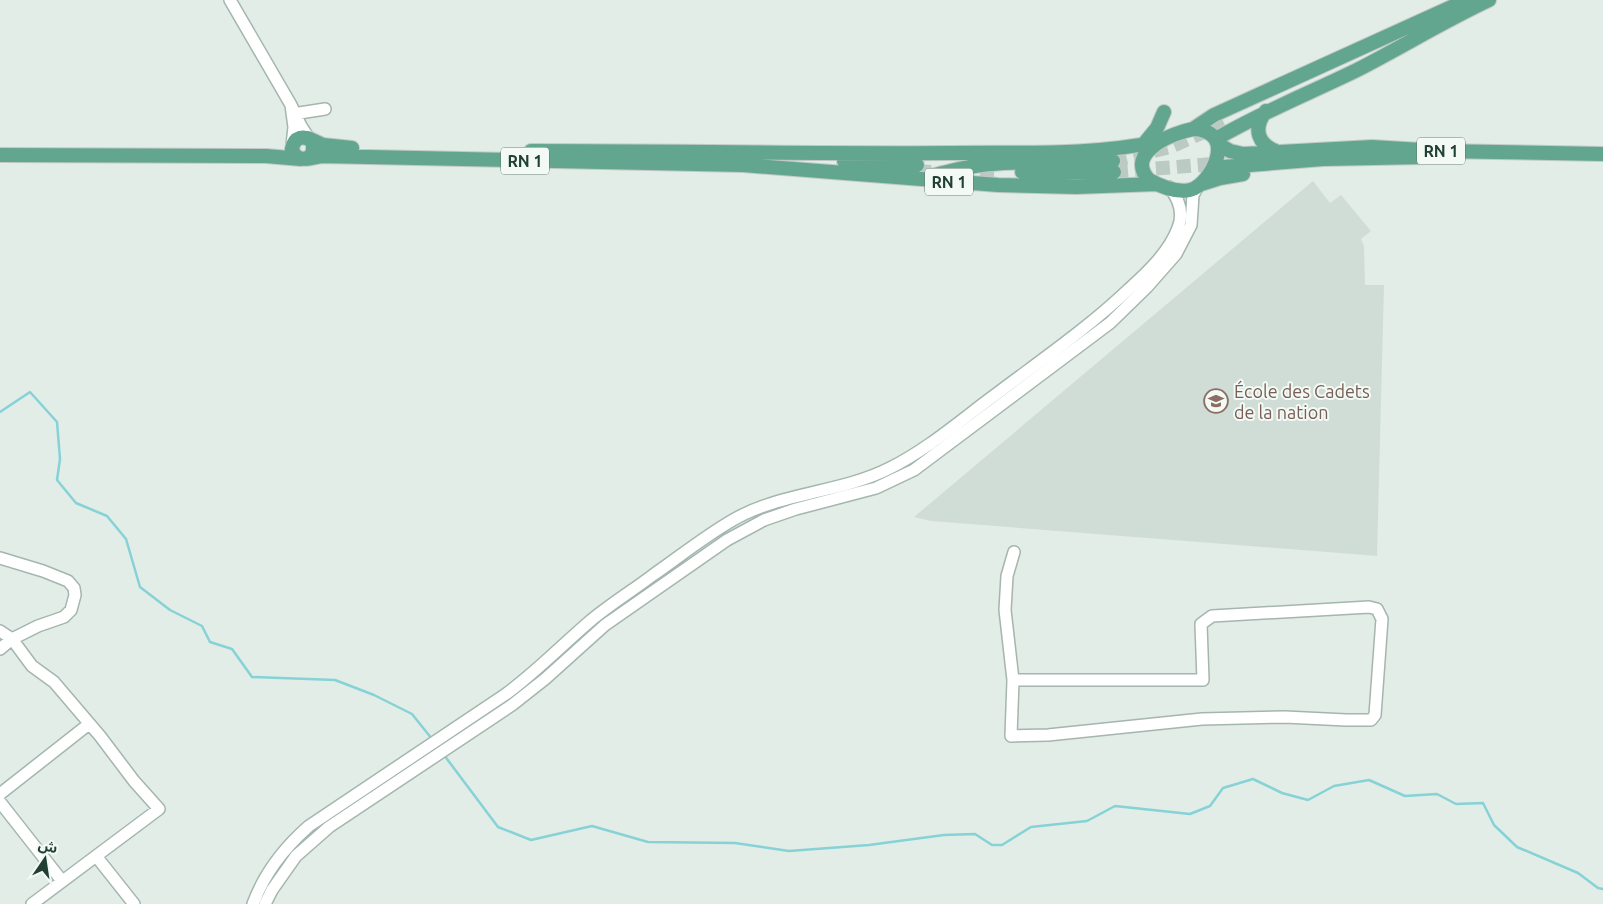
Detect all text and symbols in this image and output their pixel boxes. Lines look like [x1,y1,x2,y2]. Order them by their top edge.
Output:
road number: RN 1 [1417,138,1465,164]
road number: RN 1 [501,148,549,175]
road number: RN 1 [925,168,973,196]
place label: École des Cadets de la nation [1234,380,1370,422]
school or university icon: École des Cadets de la nation [1203,388,1229,414]
north arrow [20,834,70,884]
text: ش [37,836,59,856]

